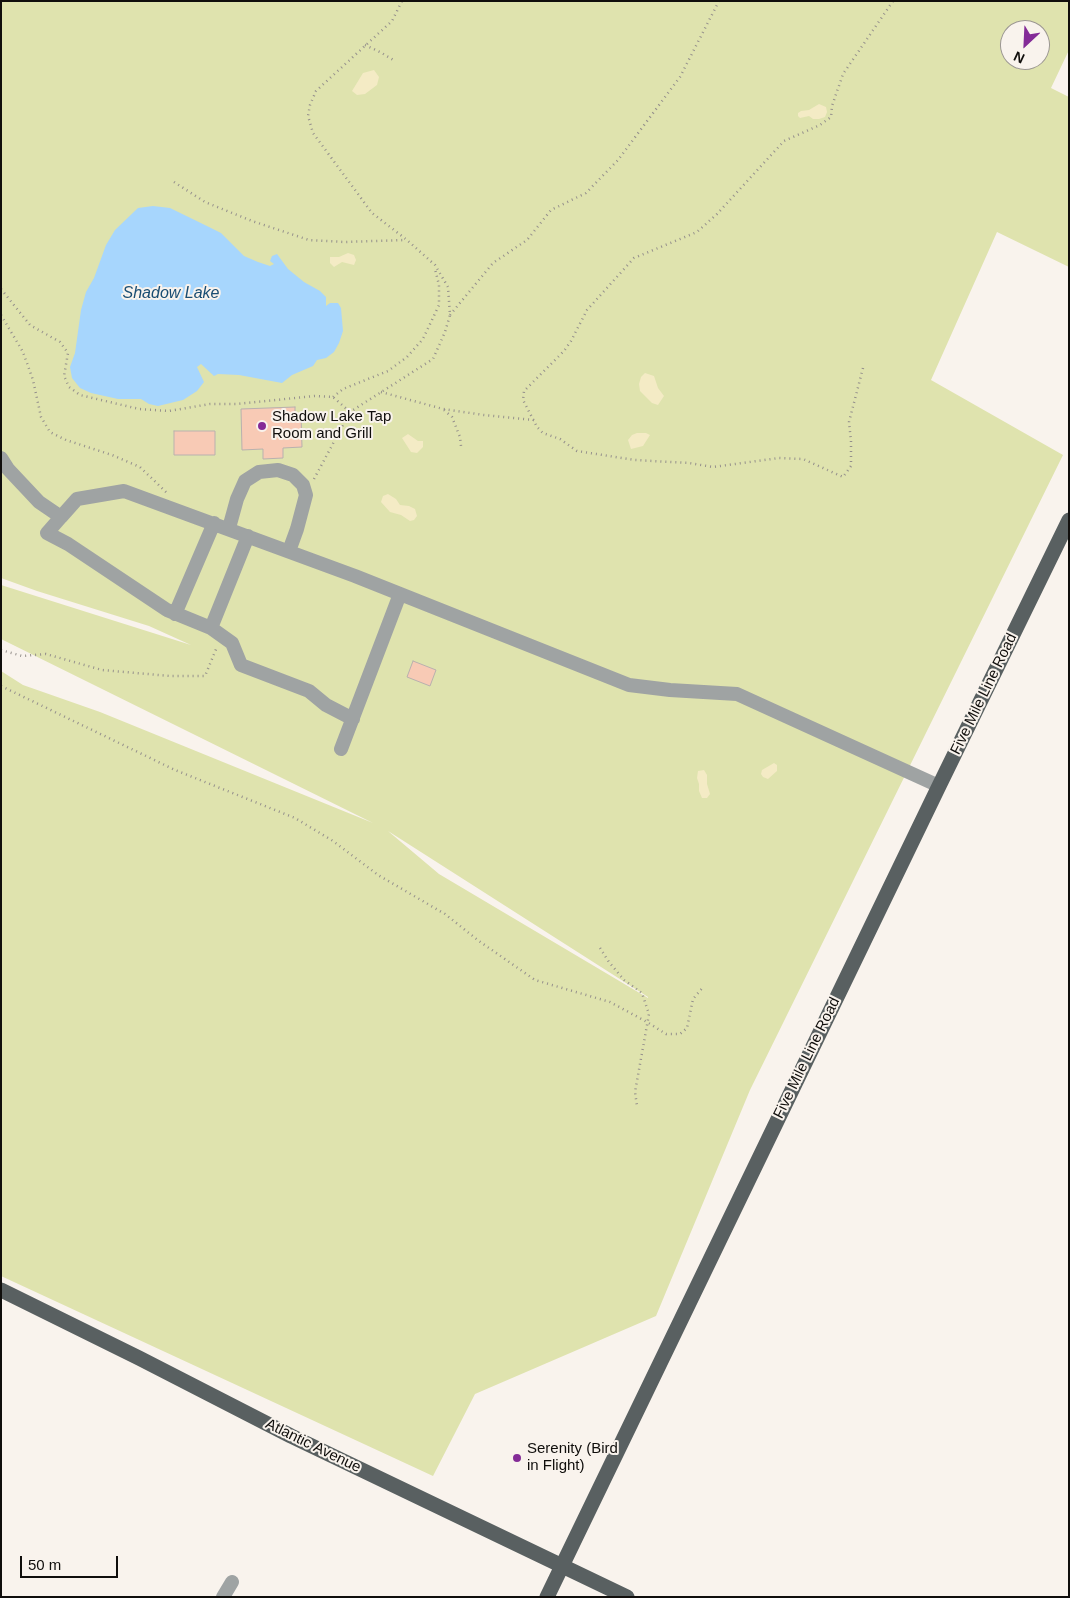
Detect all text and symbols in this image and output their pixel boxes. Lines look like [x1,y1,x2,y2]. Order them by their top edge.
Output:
north arrow [1000,20,1050,70]
text: N [1011,48,1027,67]
water label: Shadow Lake [123,284,219,304]
place label: Shadow Lake Tap Room and Grill [272,408,391,443]
marker: Shadow Lake Tap Room and Grill [256,420,268,432]
street label: Five Mile Line Road [947,630,1021,758]
street label: Five Mile Line Road [770,994,844,1122]
street label: Atlantic Avenue [262,1415,364,1477]
place label: Serenity (Bird in Flight) [527,1440,618,1475]
marker: Serenity (Bird in Flight) [511,1452,523,1464]
scale bar [22,1546,120,1578]
text: 50 m [28,1556,61,1573]

